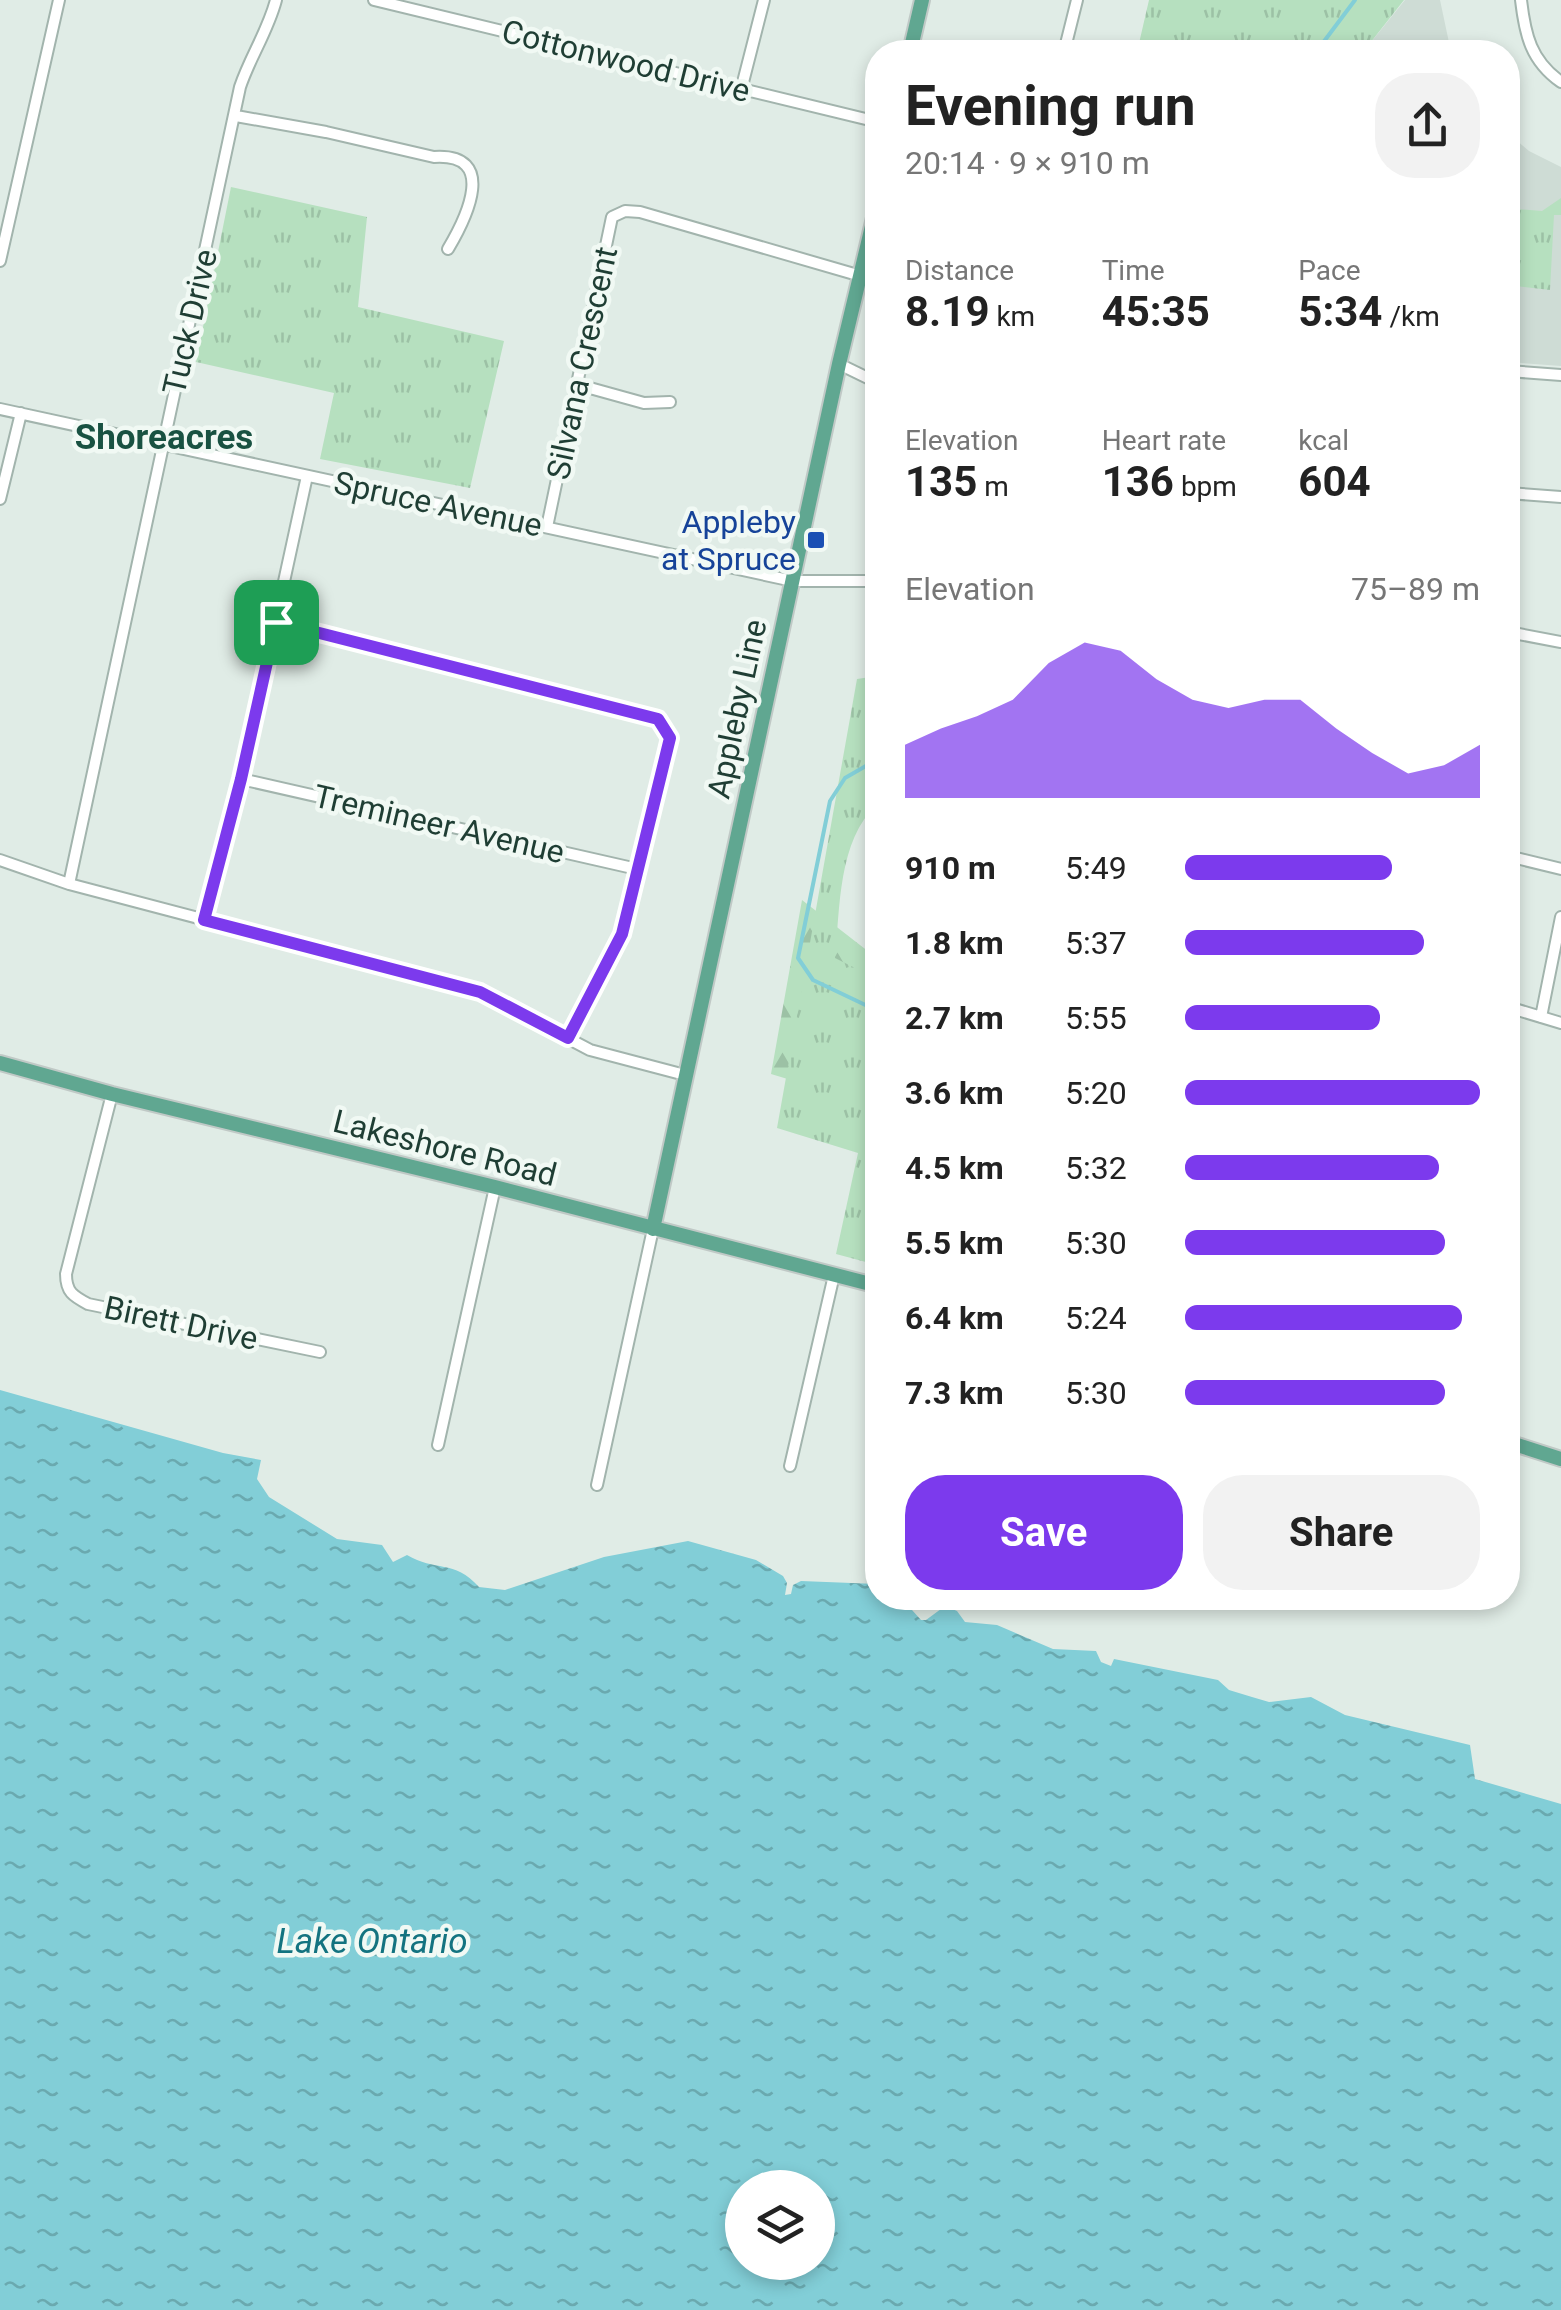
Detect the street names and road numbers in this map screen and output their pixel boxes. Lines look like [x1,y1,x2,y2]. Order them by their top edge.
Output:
street label: Cottonwood Drive [498,12,754,110]
street label: Silvana Crescent [539,243,625,483]
street label: Tuck Drive [155,246,225,398]
street label: Spruce Avenue [330,463,546,545]
street label: Appleby Line [699,616,775,802]
street label: Tremineer Avenue [310,777,568,871]
street label: Lakeshore Road [329,1102,561,1194]
street label: Birett Drive [101,1288,261,1358]

